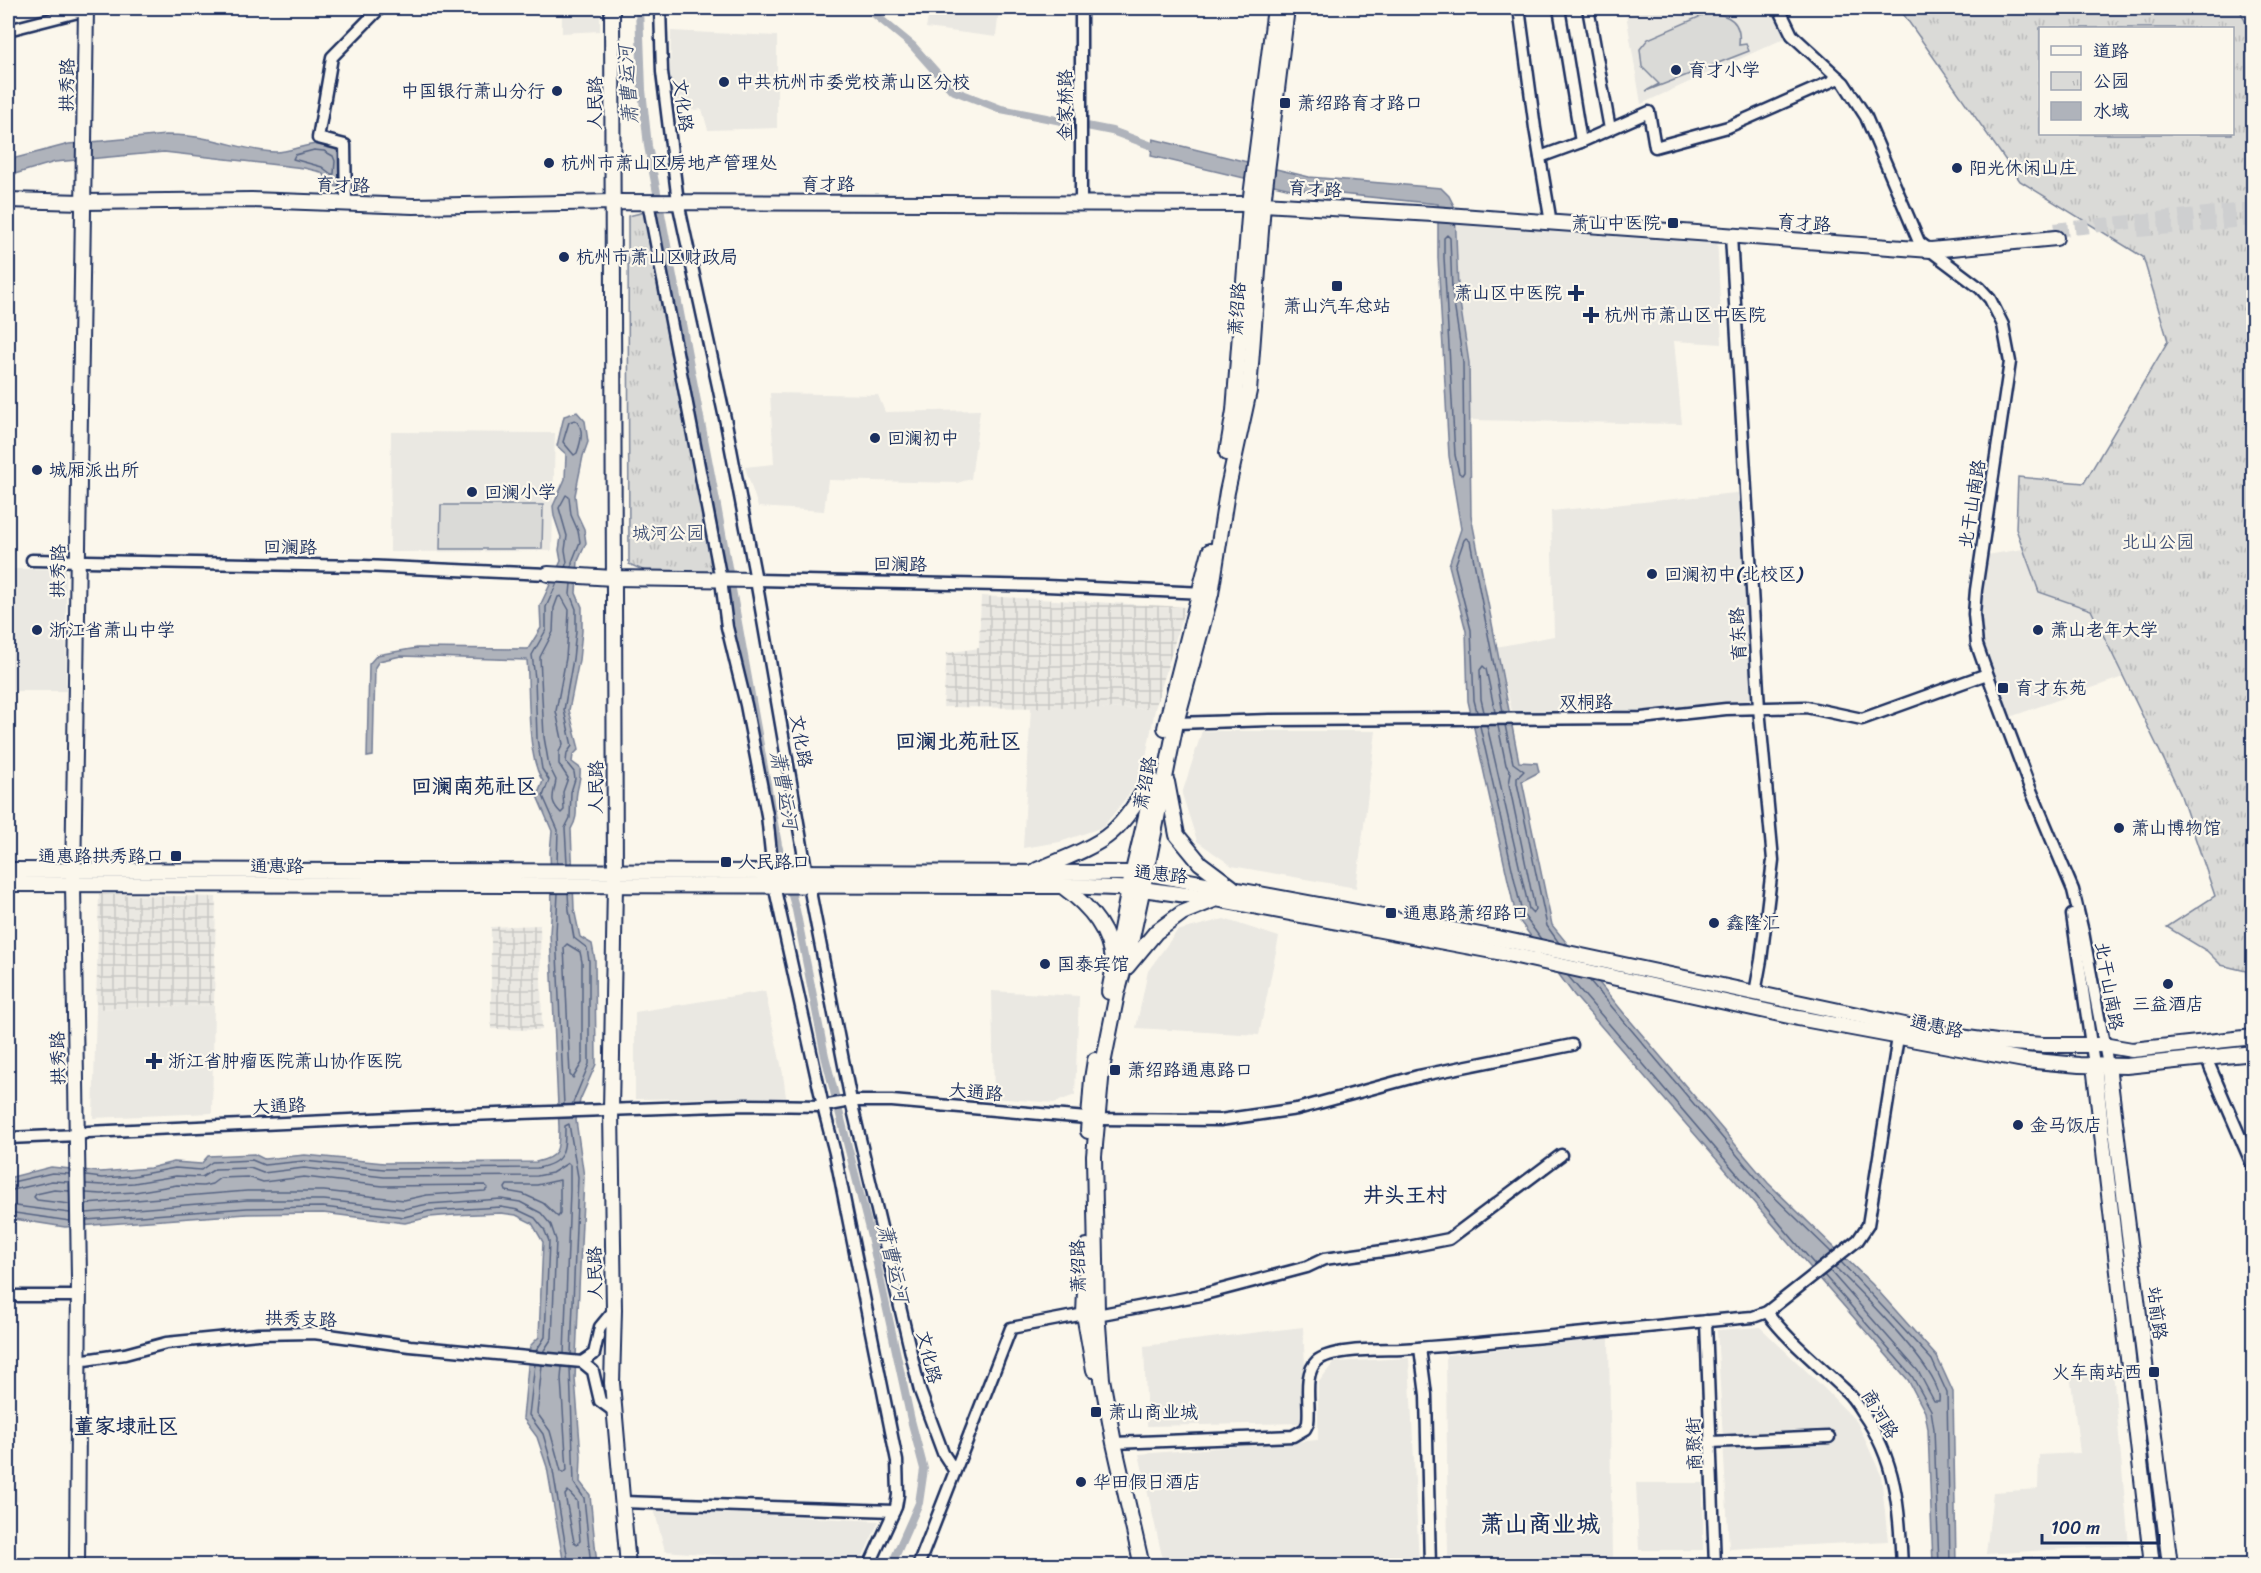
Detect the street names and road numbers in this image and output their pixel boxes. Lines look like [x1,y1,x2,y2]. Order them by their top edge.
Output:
street label: 拱秀路 [51,58,83,112]
street label: 金家桥路 [1049,69,1081,141]
street label: 人民路 [579,76,611,130]
street label: 文化路 [664,76,702,134]
street label: 育才路 [315,168,371,202]
street label: 育才路 [801,168,855,200]
street label: 育才路 [1287,172,1343,206]
street label: 育才路 [1776,205,1832,241]
street label: 萧绍路 [1219,281,1255,337]
street label: 北干山南路 [1949,457,1995,551]
street label: 回澜路 [263,531,317,563]
street label: 拱秀路 [42,544,74,598]
street label: 回澜路 [873,548,927,580]
street label: 育东路 [1721,606,1755,662]
street label: 双桐路 [1559,686,1613,718]
street label: 文化路 [781,712,821,770]
street label: 萧绍路 [1124,753,1166,813]
street label: 人民路 [580,760,612,814]
street label: 通惠路 [250,850,304,882]
street label: 通惠路 [1132,855,1190,893]
street label: 北干山南路 [2085,939,2133,1033]
street label: 通惠路 [1907,1005,1967,1047]
street label: 拱秀路 [42,1031,74,1085]
street label: 大通路 [948,1074,1004,1110]
street label: 大通路 [251,1089,307,1123]
street label: 萧绍路 [1062,1239,1094,1293]
street label: 人民路 [579,1246,611,1300]
street label: 站前路 [2138,1284,2176,1342]
street label: 拱秀支路 [264,1302,338,1336]
street label: 文化路 [907,1327,951,1387]
street label: 商河路 [1852,1383,1908,1445]
street label: 商聚街 [1677,1416,1711,1472]

